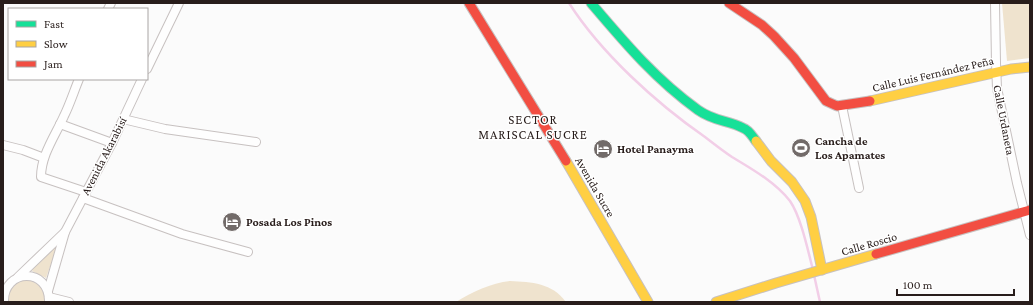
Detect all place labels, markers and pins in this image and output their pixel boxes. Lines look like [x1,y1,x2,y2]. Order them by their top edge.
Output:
place label: Cancha de Los Apamates [815,134,885,162]
sports icon: Cancha de Los Apamates [790,137,812,159]
hotel icon: Hotel Panayma [592,138,614,160]
place label: Hotel Panayma [617,142,694,156]
hotel icon: Posada Los Pinos [221,211,243,233]
place label: Posada Los Pinos [246,215,332,229]

